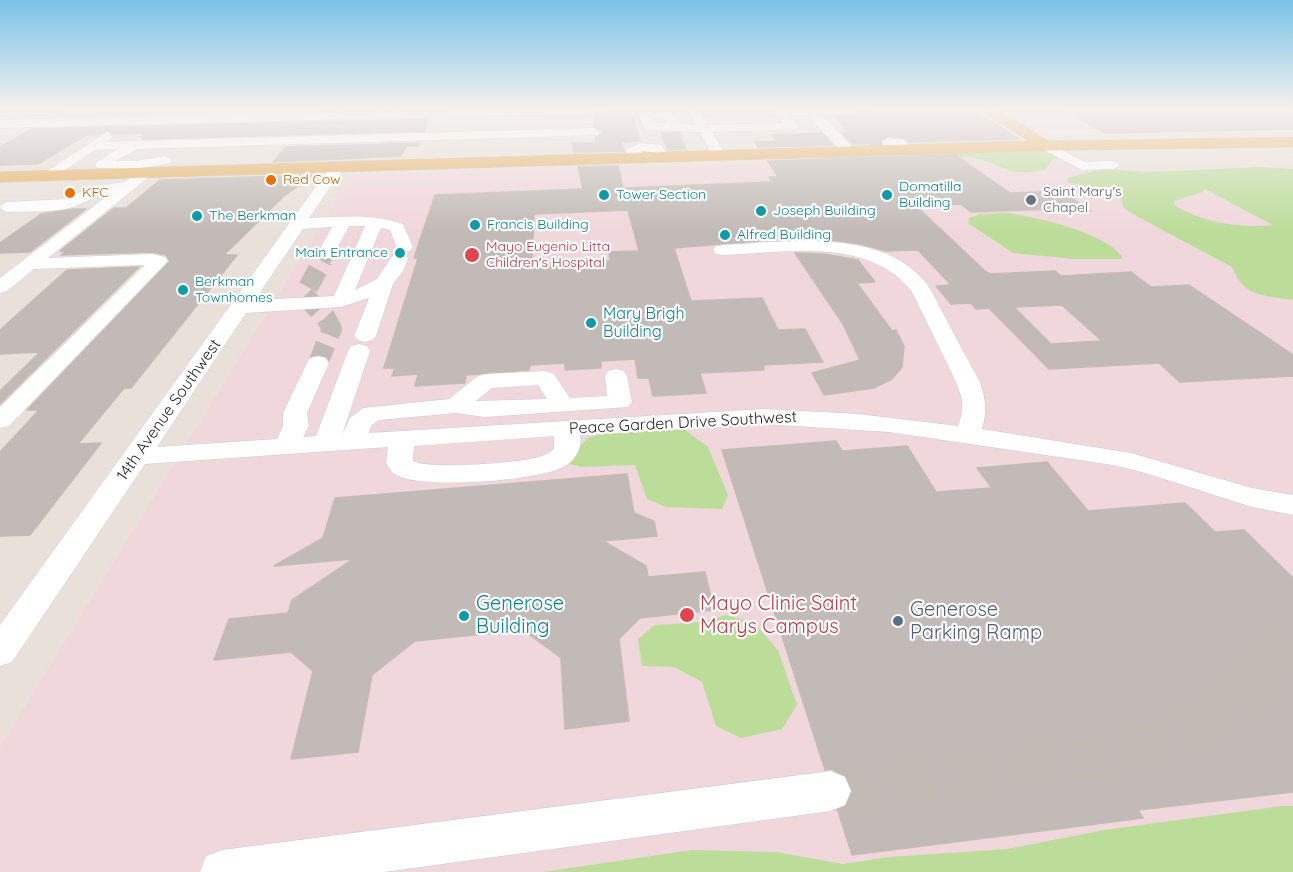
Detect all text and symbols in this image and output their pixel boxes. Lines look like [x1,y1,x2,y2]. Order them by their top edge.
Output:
place label: Red Cow [283,172,341,188]
marker: Red Cow [264,173,278,187]
place label: Domatilla Building [899,179,962,212]
place label: Saint Mary's Chapel [1043,184,1122,216]
place label: KFC [82,185,108,201]
marker: KFC [63,186,77,200]
place label: Tower Section [616,187,706,203]
marker: Tower Section [597,188,611,202]
marker: Domatilla Building [880,188,894,202]
marker: Saint Mary's Chapel [1024,193,1038,207]
place label: Joseph Building [773,203,876,219]
marker: Joseph Building [754,204,768,218]
place label: The Berkman [209,208,296,224]
marker: The Berkman [190,209,204,223]
place label: Francis Building [487,217,589,233]
marker: Francis Building [468,218,482,232]
place label: Alfred Building [737,227,831,243]
marker: Alfred Building [718,228,732,242]
place label: Mayo Eugenio Litta Children's Hospital [486,239,610,272]
place label: Main Entrance [295,245,388,261]
marker: Main Entrance [393,246,407,260]
marker: Mayo Eugenio Litta Children's Hospital [463,246,481,264]
place label: Berkman Townhomes [195,274,273,306]
marker: Berkman Townhomes [176,283,190,297]
place label: Mary Brigh Building [603,304,685,342]
marker: Mary Brigh Building [584,316,598,330]
street label: 14th Avenue Southwest [113,336,225,484]
street label: Peace Garden Drive Southwest [569,407,797,439]
place label: Generose Building [476,592,564,639]
place label: Mayo Clinic Saint Marys Campus [700,592,857,639]
place label: Generose Parking Ramp [910,598,1042,645]
marker: Mayo Clinic Saint Marys Campus [678,606,696,624]
marker: Generose Building [457,609,471,623]
marker: Generose Parking Ramp [891,614,905,628]

